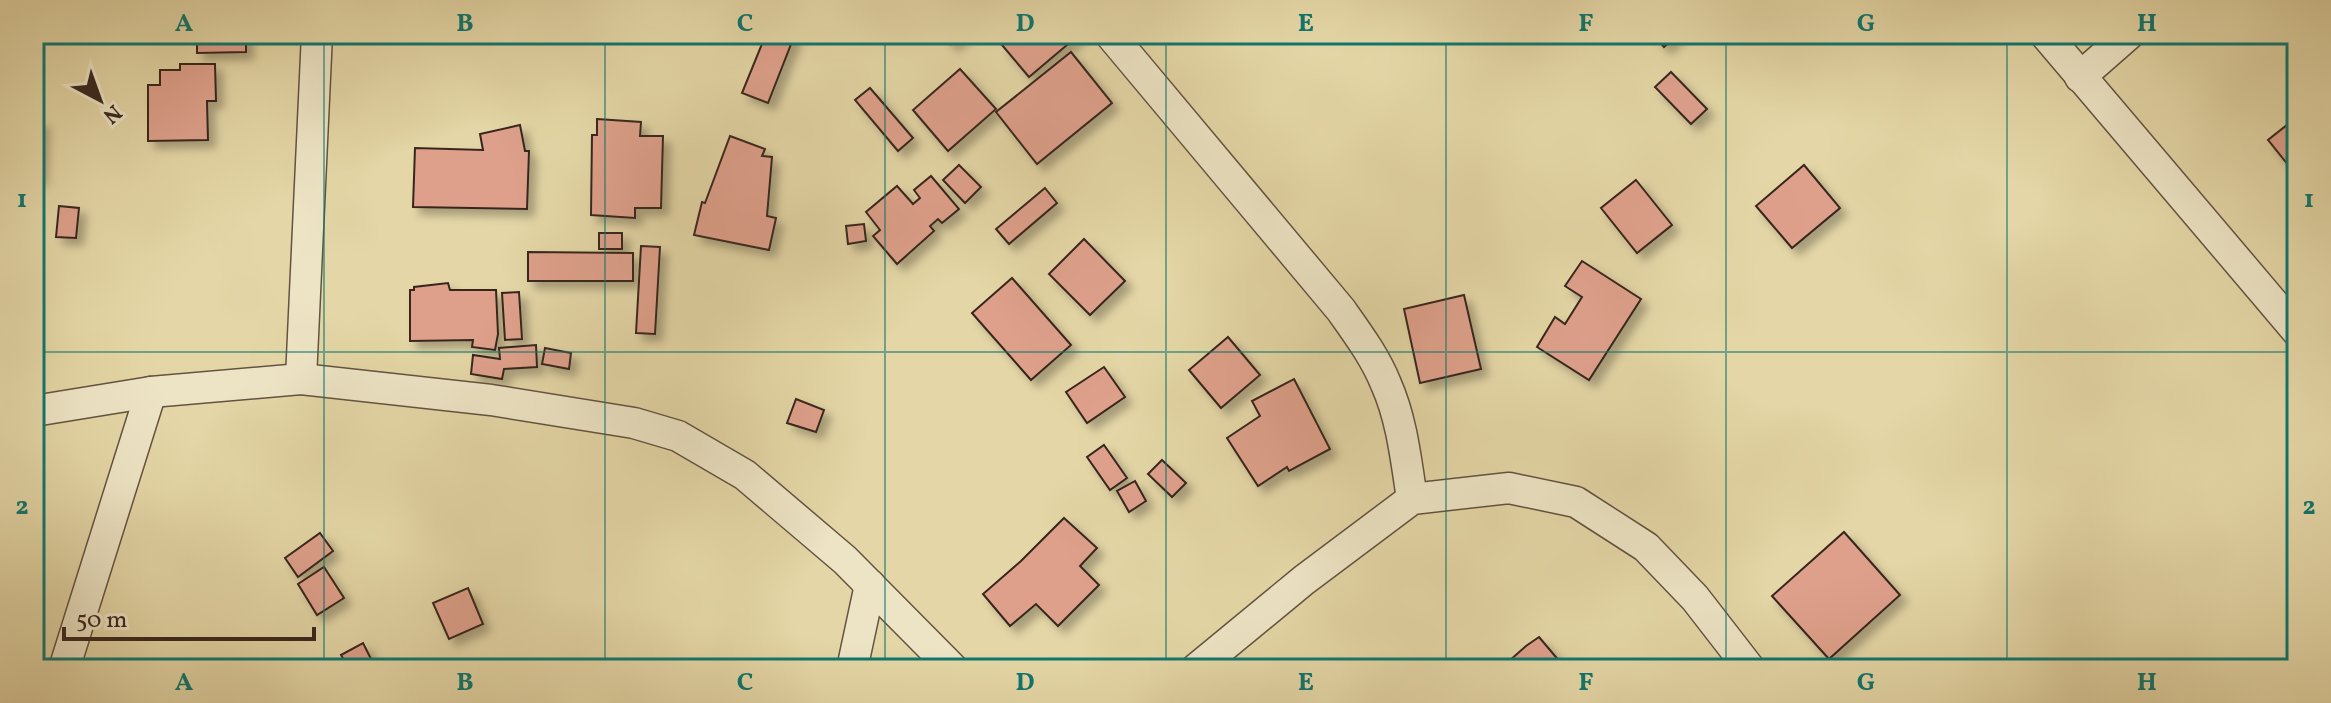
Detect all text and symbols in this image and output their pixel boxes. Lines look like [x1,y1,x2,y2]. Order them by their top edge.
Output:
text: A [175,6,194,42]
text: B [456,6,474,42]
text: C [737,6,753,42]
text: D [1015,6,1035,42]
text: E [1298,6,1314,42]
text: F [1578,6,1594,42]
text: G [1857,6,1875,42]
text: H [2137,6,2157,42]
north arrow [60,60,140,140]
text: N [95,96,128,130]
text: 1 [17,182,27,218]
text: 1 [2304,182,2314,218]
text: 2 [15,489,29,525]
text: 2 [2302,489,2316,525]
scale bar [64,591,314,641]
text: 50 m [76,604,128,638]
text: A [175,665,194,701]
text: B [456,665,474,701]
text: C [737,665,753,701]
text: D [1015,665,1035,701]
text: E [1298,665,1314,701]
text: F [1578,665,1594,701]
text: G [1857,665,1875,701]
text: H [2137,665,2157,701]

